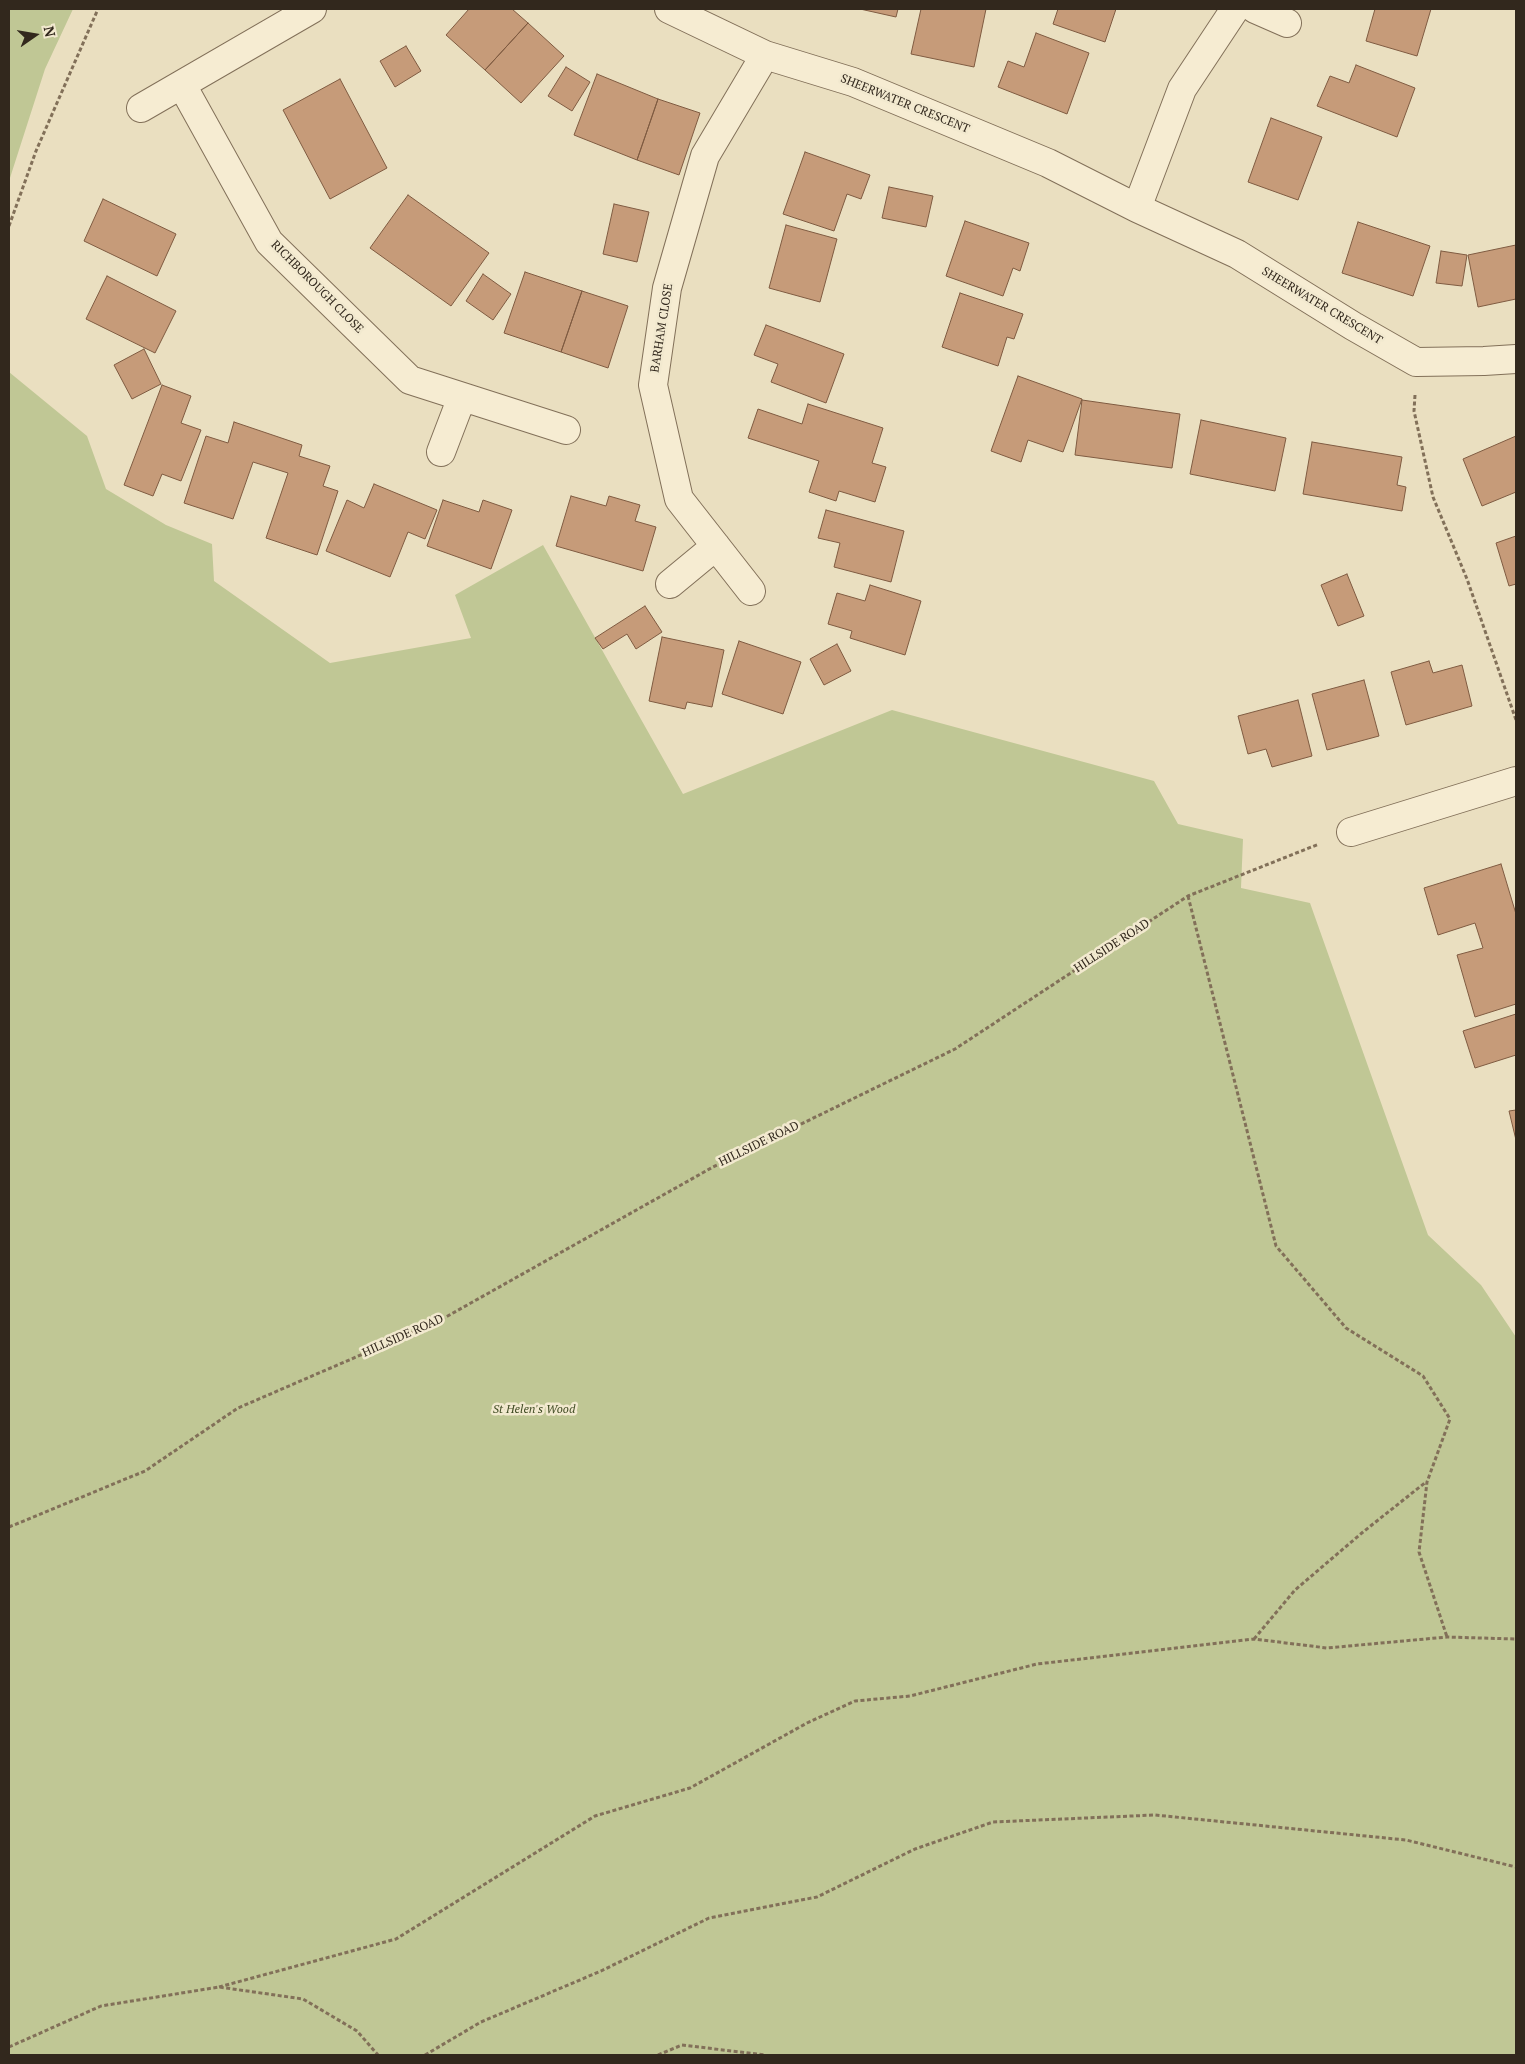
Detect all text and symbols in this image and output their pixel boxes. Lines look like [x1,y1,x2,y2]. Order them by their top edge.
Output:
north arrow [10,10,60,60]
text: N [40,24,61,39]
street label: SHEERWATER CRESCENT [838,71,972,137]
street label: RICHBOROUGH CLOSE [268,238,366,336]
street label: SHEERWATER CRESCENT [1259,264,1385,348]
street label: BARHAM CLOSE [648,283,676,373]
street label: HILLSIDE ROAD [1071,916,1153,976]
street label: HILLSIDE ROAD [717,1118,801,1170]
street label: HILLSIDE ROAD [360,1312,446,1360]
park label: St Helen's Wood [493,1403,575,1417]

